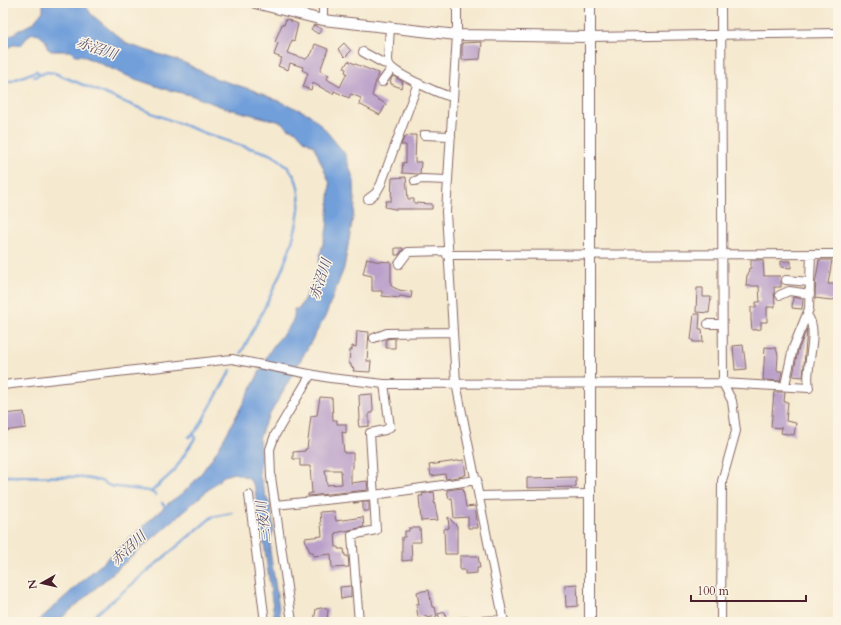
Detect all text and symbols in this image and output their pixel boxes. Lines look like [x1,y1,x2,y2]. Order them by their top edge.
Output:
water label: 赤沼川 [74,33,122,65]
water label: 赤沼川 [305,254,337,302]
water label: 三夜川 [252,498,275,544]
water label: 赤沼川 [107,526,152,570]
north arrow [22,563,62,603]
scale bar [691,577,806,603]
text: N [24,578,41,590]
text: 100 m [697,583,730,599]

